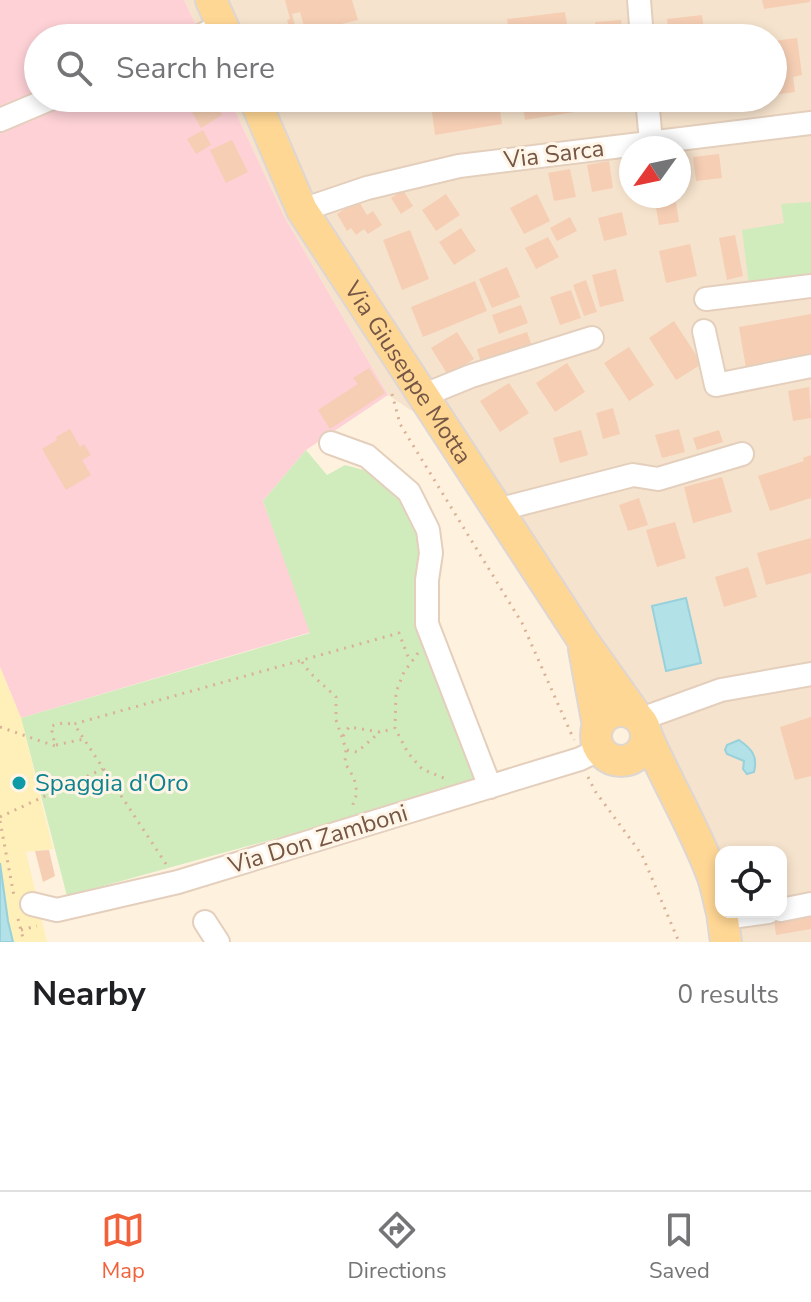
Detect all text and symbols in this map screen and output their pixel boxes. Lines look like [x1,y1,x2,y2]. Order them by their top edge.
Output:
search box [24,24,787,112]
icon: search [52,46,96,90]
text: Search here [116,48,275,89]
street label: Via Sarca [501,132,606,176]
north arrow [619,136,691,208]
street label: Via Giuseppe Motta [336,274,479,470]
place label: Spaggia d'Oro [35,767,189,799]
marker: Spaggia d'Oro [10,774,28,792]
street label: Via Don Zamboni [224,797,411,882]
map controls [715,846,787,918]
button: locate [715,846,787,918]
text: Nearby [32,971,146,1017]
text: 0 results [678,977,779,1012]
tab: Map [101,1208,145,1286]
tab: Directions [348,1208,447,1286]
tab: Saved [649,1208,710,1286]

